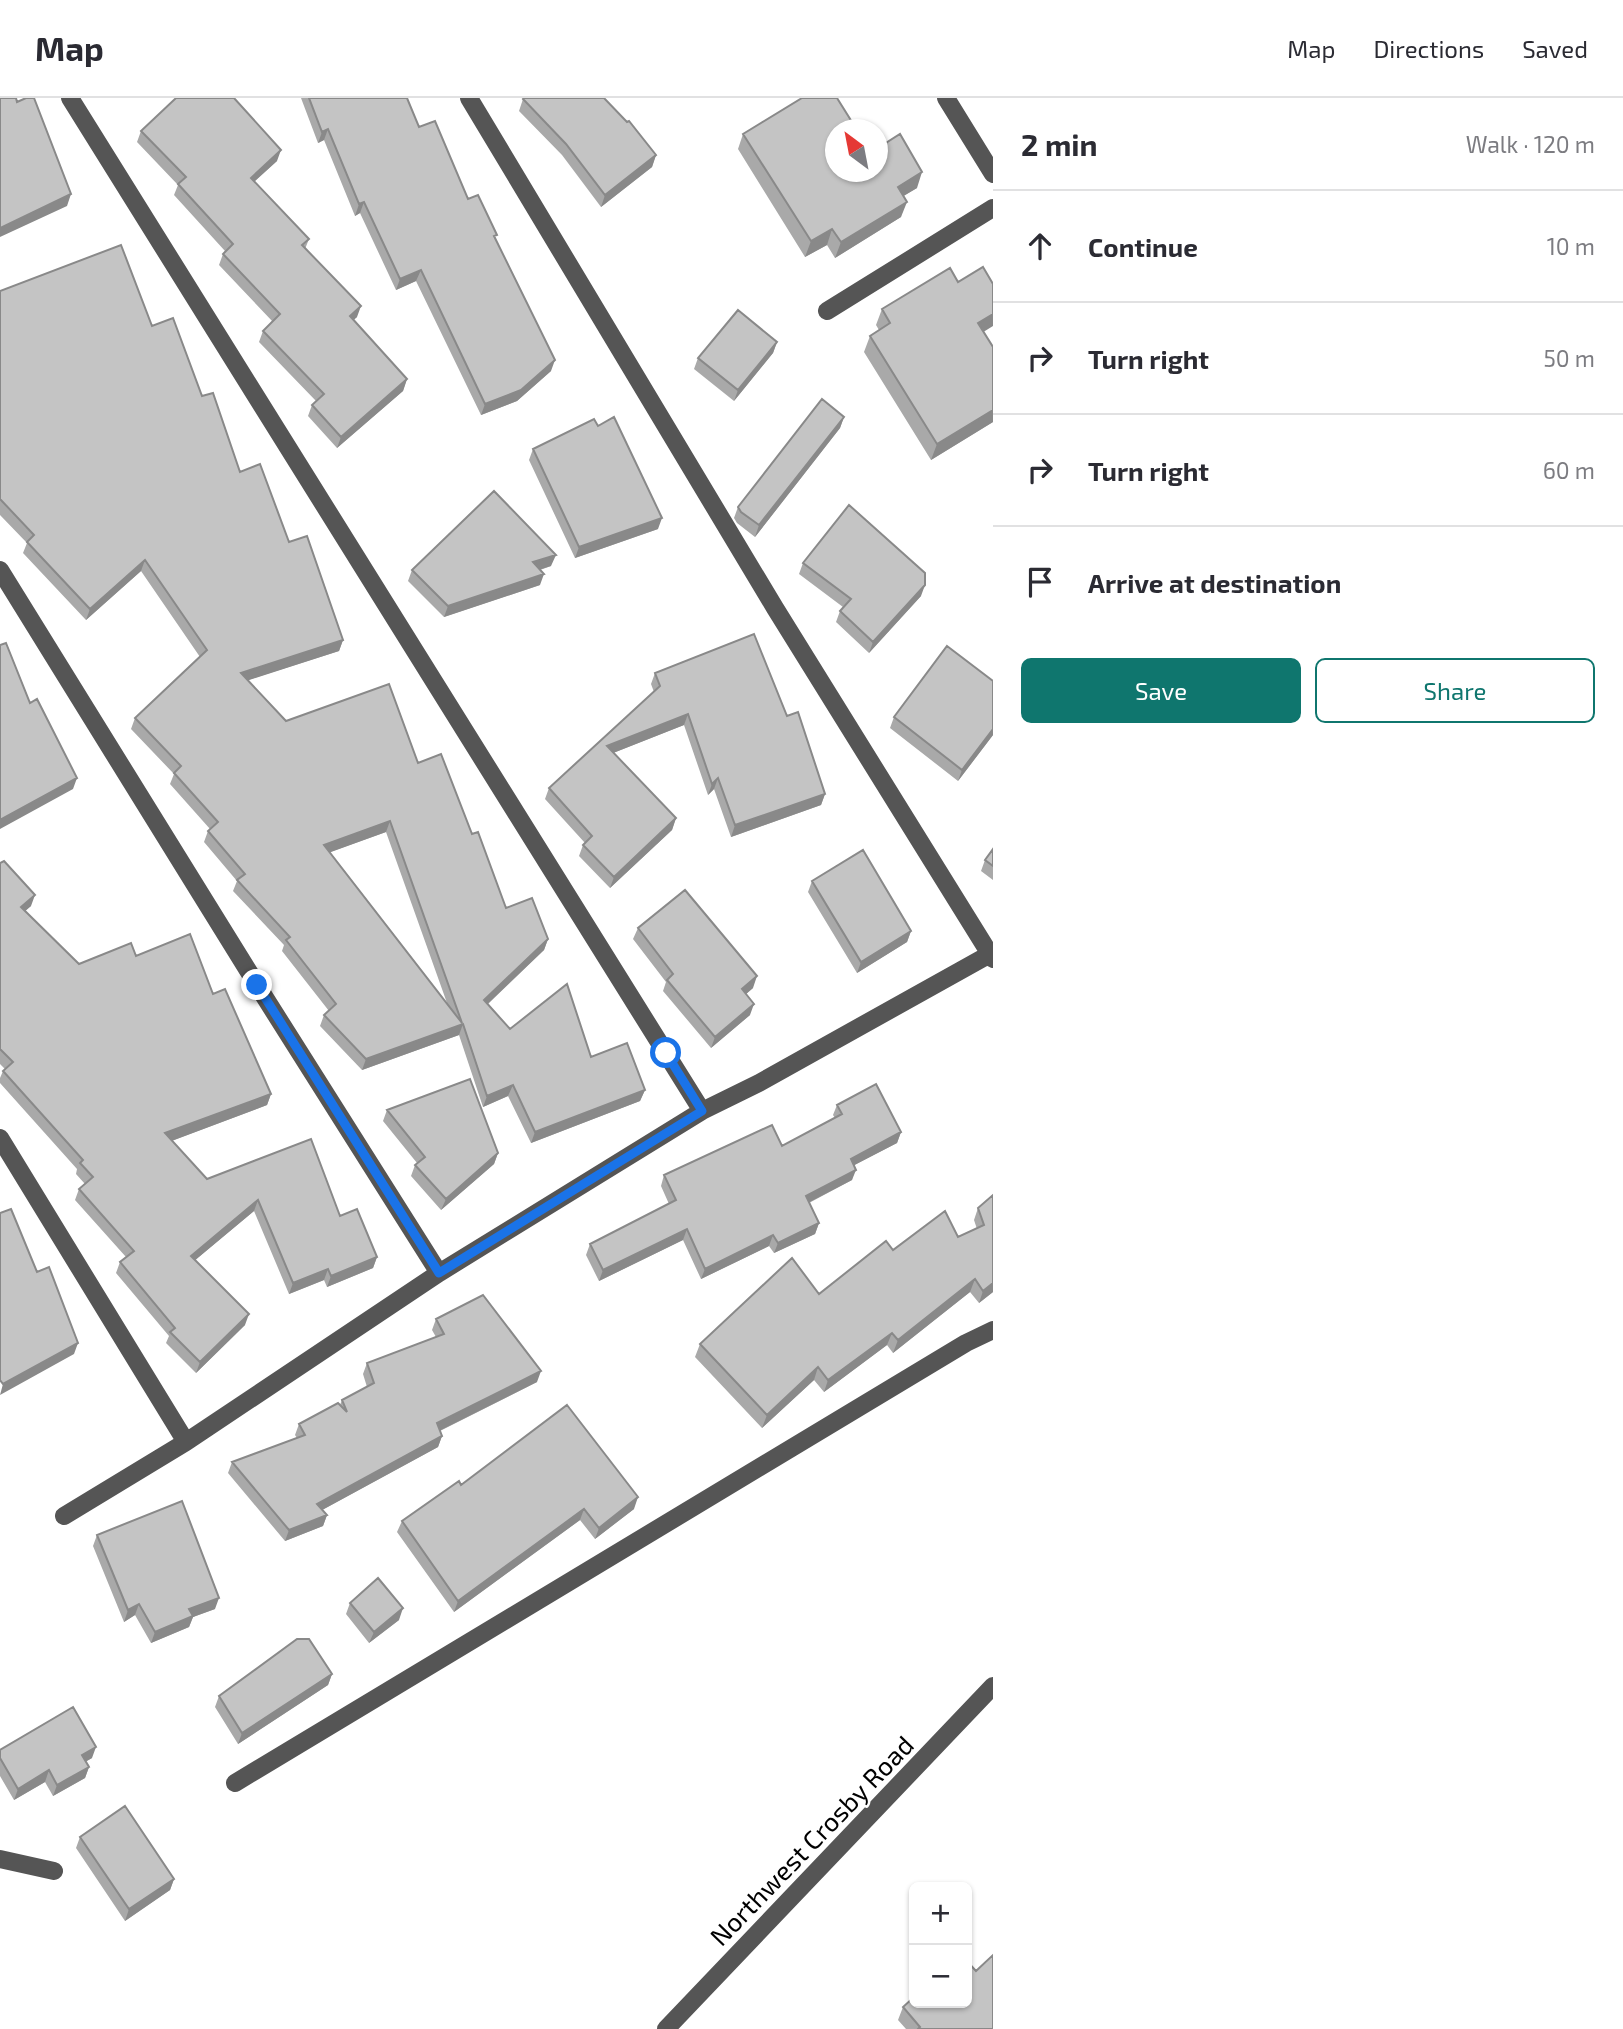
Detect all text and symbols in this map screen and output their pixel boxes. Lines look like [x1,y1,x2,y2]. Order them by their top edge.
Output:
text: Map [35,28,104,68]
text: Map [1287,34,1335,63]
text: Directions [1373,34,1484,63]
text: Saved [1522,34,1588,63]
north arrow [825,119,888,182]
text: 2 min [1021,126,1098,162]
text: Walk · 120 m [1466,130,1595,158]
icon: ahead [1021,227,1059,265]
text: Continue [1088,231,1198,262]
text: 10 m [1547,232,1595,260]
icon: right [1021,339,1059,377]
text: Turn right [1088,343,1209,374]
text: 50 m [1544,344,1595,372]
icon: right [1021,451,1059,489]
text: Turn right [1088,455,1209,486]
text: 60 m [1543,456,1595,484]
icon: arrive [1021,563,1059,601]
text: Arrive at destination [1088,567,1341,598]
button: Save [1021,658,1301,723]
button: Share [1315,658,1595,723]
route end [241,969,272,1000]
route start [650,1037,681,1068]
street label: Northwest Crosby Road [703,1729,919,1951]
map controls [909,1882,972,2008]
button: + [909,1882,972,1945]
button: − [909,1945,972,2008]

